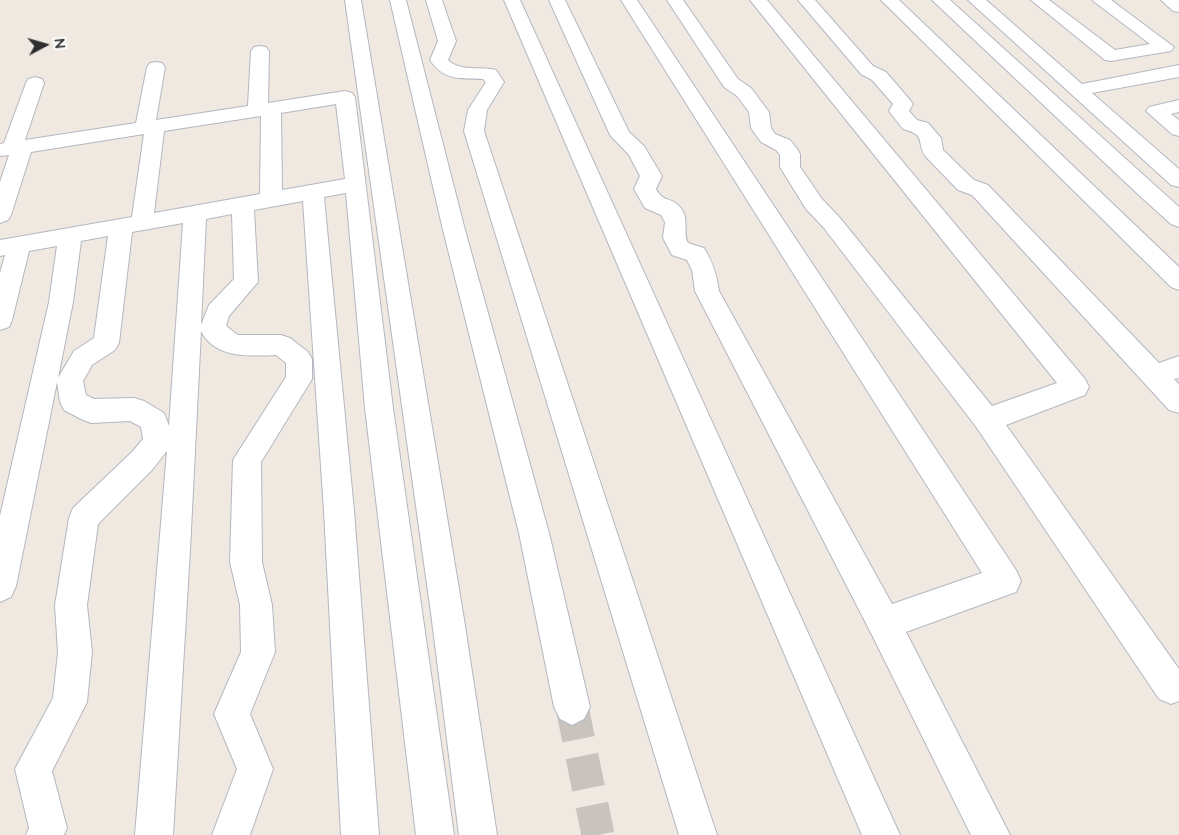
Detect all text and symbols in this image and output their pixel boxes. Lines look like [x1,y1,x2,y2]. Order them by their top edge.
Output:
north arrow [20,20,70,70]
text: N [50,37,69,50]

